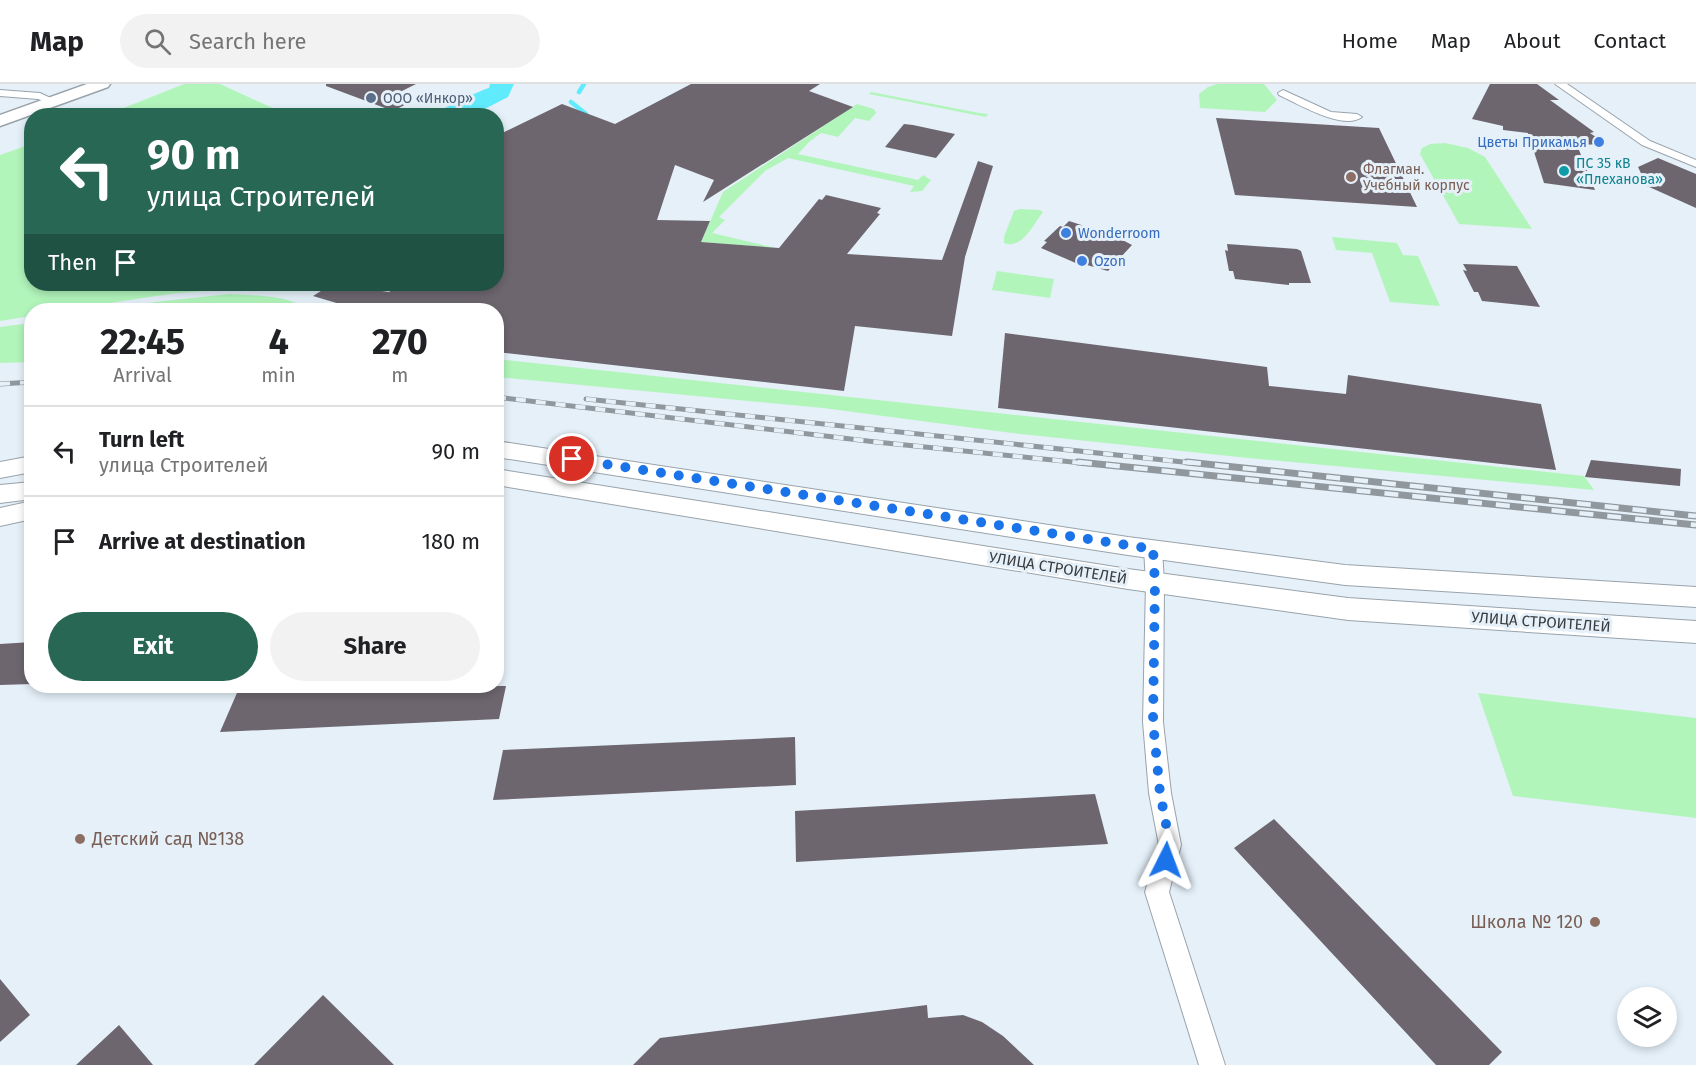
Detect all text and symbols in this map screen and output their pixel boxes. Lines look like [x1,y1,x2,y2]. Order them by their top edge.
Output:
search box [120,14,540,68]
text: Map [30,25,84,58]
icon: search [141,25,174,58]
text: Search here [189,28,307,55]
text: Home [1342,28,1398,54]
text: Map [1431,28,1471,54]
text: About [1504,28,1561,54]
text: Contact [1594,28,1666,54]
place label: ООО «Инкор» [383,90,473,107]
marker: ООО «Инкор» [364,91,378,105]
text: 90 m [147,130,241,180]
icon: left [48,132,126,210]
place label: Цветы Прикамья [1477,134,1587,151]
marker: Цветы Прикамья [1592,135,1606,149]
place label: ПС 35 кВ «Плеханова» [1576,155,1663,188]
place label: Флагман. Учебный корпус [1363,161,1470,194]
marker: ПС 35 кВ «Плеханова» [1557,164,1571,178]
marker: Флагман. Учебный корпус [1344,170,1358,184]
text: улица Строителей [147,181,376,213]
place label: Wonderroom [1078,225,1161,242]
marker: Wonderroom [1059,226,1073,240]
icon: arrive [109,246,142,279]
text: Then [48,249,97,276]
place label: Ozon [1094,253,1126,270]
marker: Ozon [1075,254,1089,268]
text: 22:45 [100,320,185,364]
text: 4 [268,320,289,364]
text: 270 [372,320,428,364]
text: Arrival [113,363,172,387]
text: min [261,363,296,387]
text: m [391,363,408,387]
text: Turn left [99,426,184,453]
pin [546,433,597,484]
icon: left [48,435,81,468]
text: 90 m [431,438,480,465]
icon: arrive [555,442,588,475]
text: улица Строителей [99,453,268,477]
icon: arrive [48,525,81,558]
text: Arrive at destination [99,528,306,555]
text: 180 m [421,528,480,555]
street label: УЛИЦА СТРОИТЕЛЕЙ [988,548,1128,588]
street label: УЛИЦА СТРОИТЕЛЕЙ [1471,608,1611,636]
button: Exit [48,612,258,681]
button: Share [270,612,480,681]
place label: Детский сад №138 [91,828,244,850]
position arrow [1134,828,1198,892]
marker: Детский сад №138 [73,832,87,846]
place label: Школа № 120 [1470,911,1583,933]
marker: Школа № 120 [1588,915,1602,929]
map controls [1617,987,1677,1047]
button: layers [1617,987,1677,1047]

